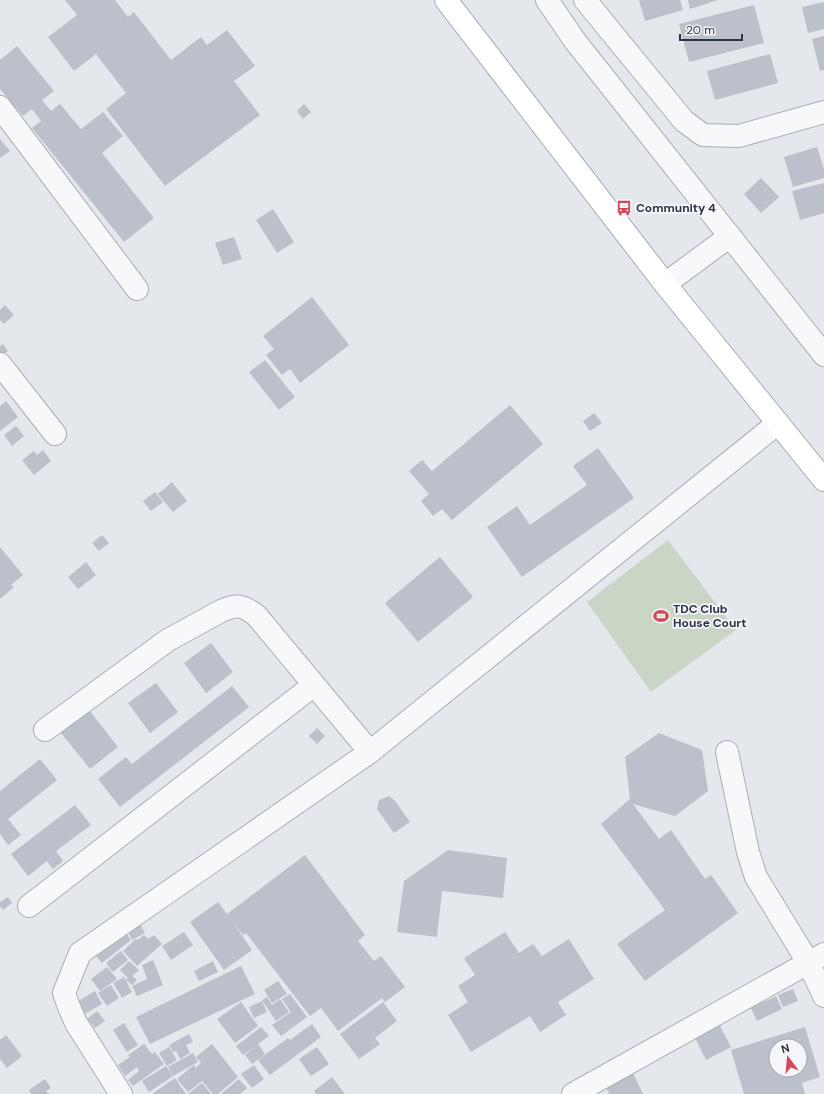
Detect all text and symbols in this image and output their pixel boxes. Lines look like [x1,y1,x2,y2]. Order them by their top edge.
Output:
scale bar [680,16,742,42]
text: 20 m [686,22,715,38]
bus stop icon: Community 4 [615,199,633,217]
place label: Community 4 [636,200,716,216]
place label: TDC Club House Court [673,601,746,631]
sports icon: TDC Club House Court [652,607,670,625]
north arrow [768,1038,808,1078]
text: N [779,1041,791,1056]

